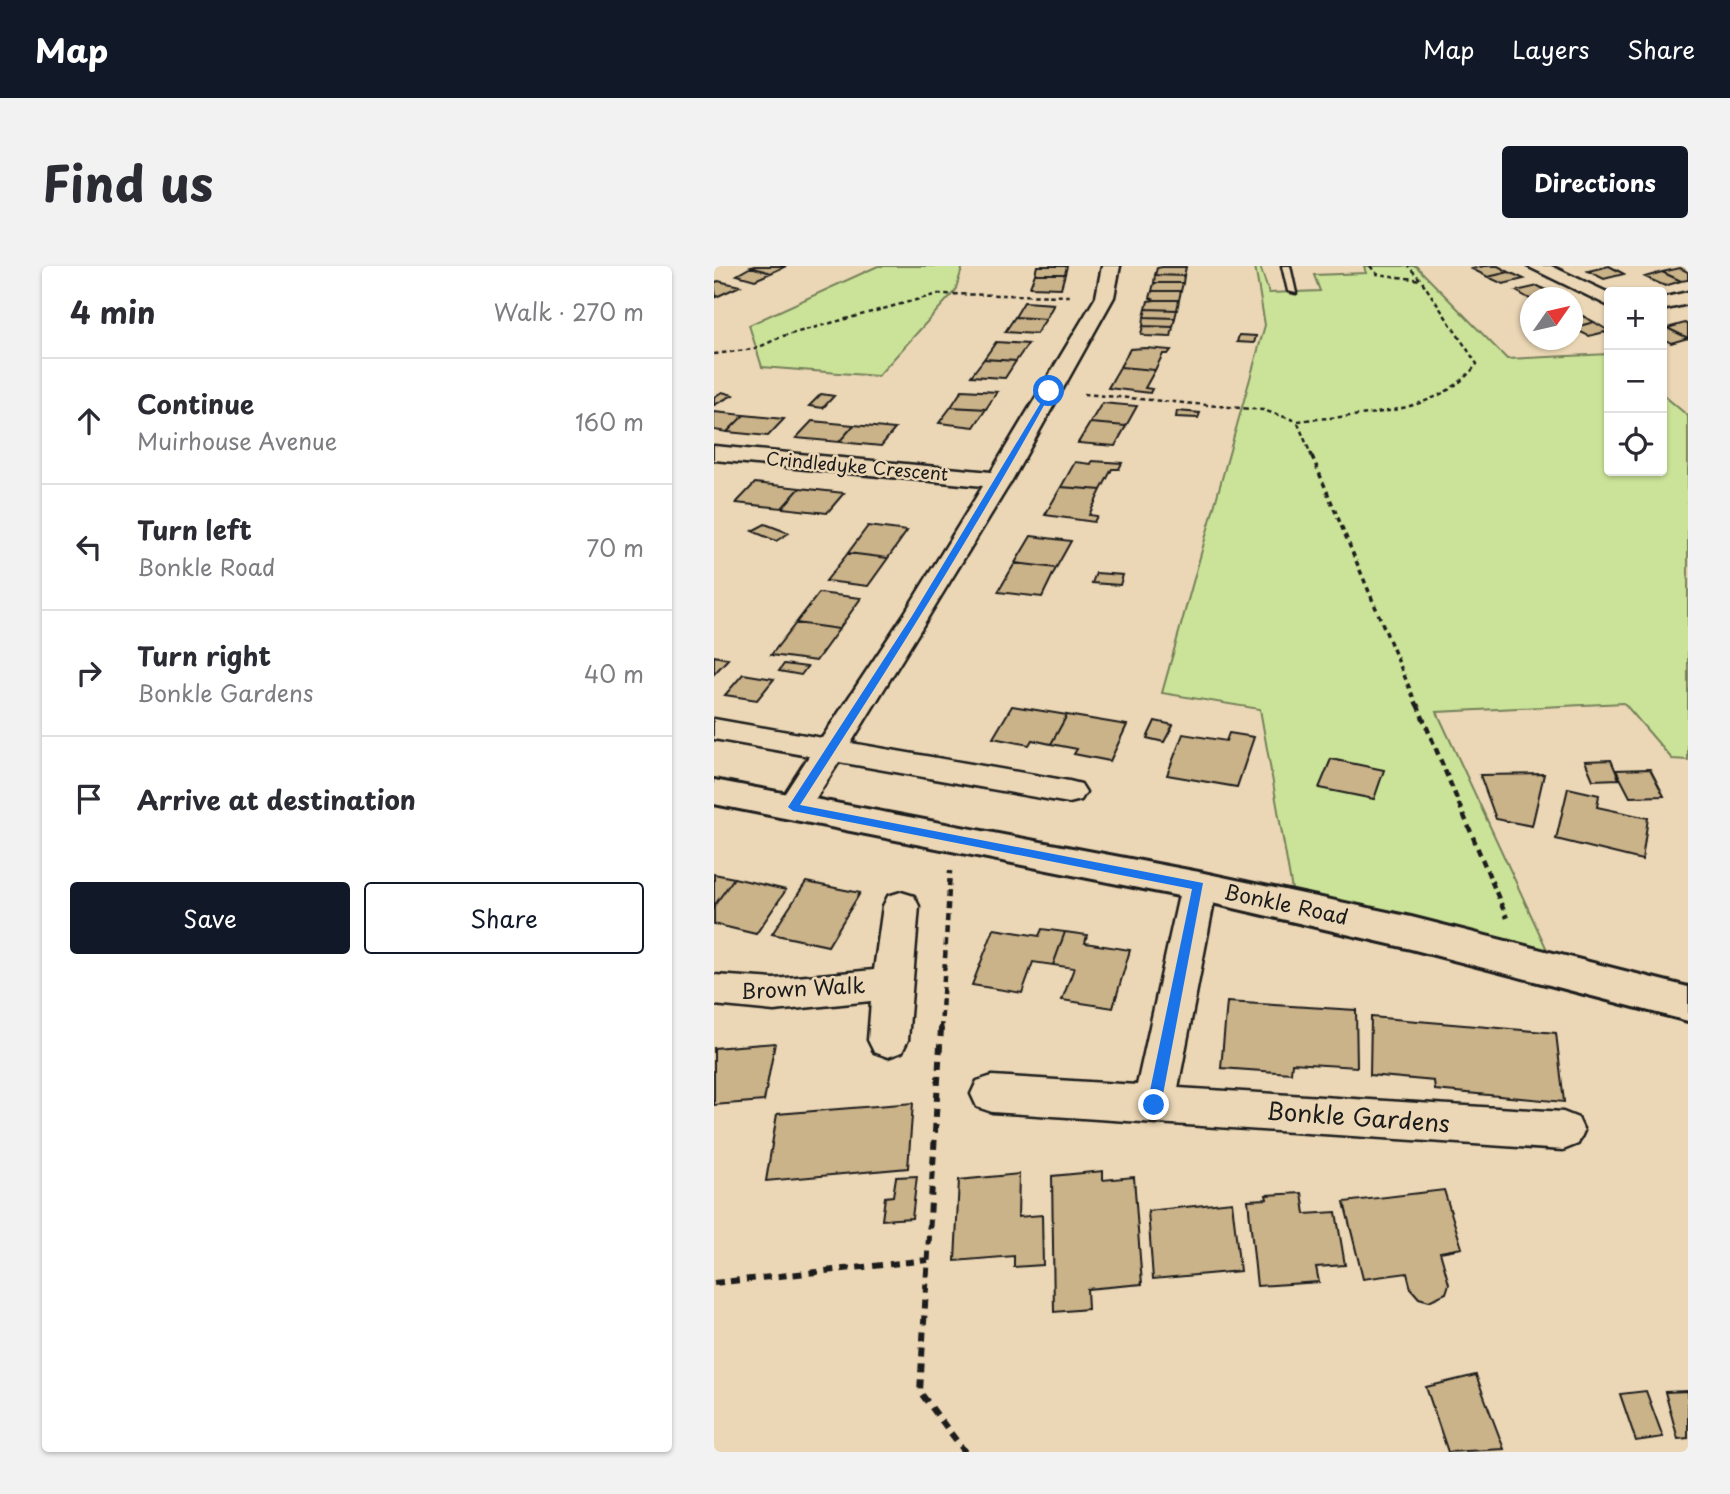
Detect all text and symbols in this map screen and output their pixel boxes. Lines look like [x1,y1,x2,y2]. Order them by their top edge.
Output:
text: Map [35,24,108,74]
text: Map [1423,31,1474,67]
text: Layers [1512,31,1589,67]
text: Share [1627,31,1695,67]
text: Find us [42,145,213,219]
button: Directions [1502,146,1688,218]
north arrow [1520,287,1583,350]
map controls [1604,287,1667,476]
button: + [1604,287,1667,350]
text: 4 min [70,289,156,334]
text: Walk · 270 m [494,294,644,329]
button: − [1604,350,1667,413]
route start [1033,375,1064,406]
text: Continue [137,384,254,423]
icon: ahead [70,402,108,440]
text: 160 m [575,404,644,439]
button: locate [1604,413,1667,476]
text: Muirhouse Avenue [137,423,337,458]
street label: Crindledyke Crescent [765,444,949,487]
text: Turn left [137,510,252,549]
icon: left [70,528,108,566]
text: 70 m [586,530,644,565]
text: Bonkle Road [137,549,275,584]
text: Turn right [137,636,271,675]
icon: right [70,654,108,692]
text: 40 m [584,656,644,691]
text: Bonkle Gardens [137,675,313,710]
icon: arrive [70,780,108,818]
text: Arrive at destination [137,780,416,819]
street label: Bonkle Road [1221,874,1352,932]
button: Save [70,882,350,954]
button: Share [364,882,644,954]
street label: Brown Walk [740,968,866,1006]
route end [1138,1089,1169,1120]
street label: Bonkle Gardens [1265,1092,1451,1140]

